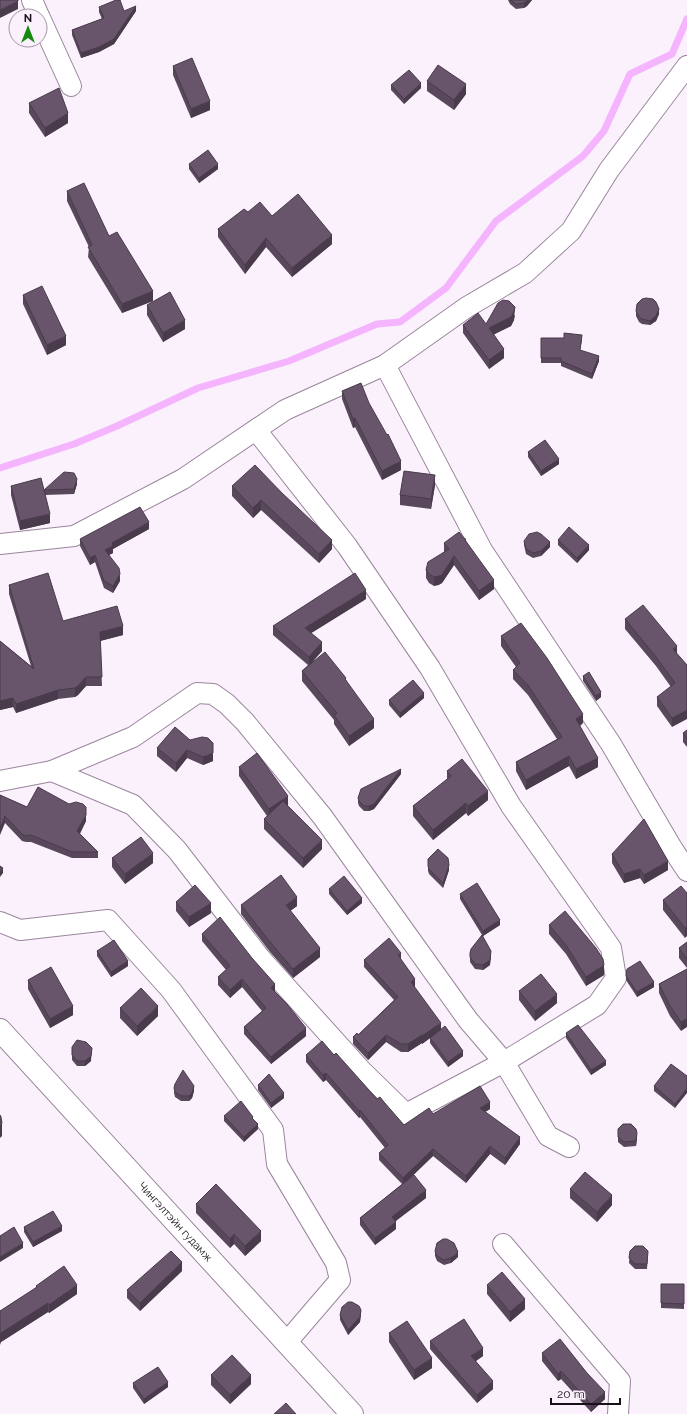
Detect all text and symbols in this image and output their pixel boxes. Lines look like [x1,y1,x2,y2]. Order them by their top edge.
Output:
north arrow [8,8,48,48]
text: N [24,12,32,25]
street label: Чингэлтэйн гудамж [136,1179,216,1264]
scale bar [551,1380,620,1406]
text: 20 m [557,1387,585,1401]

